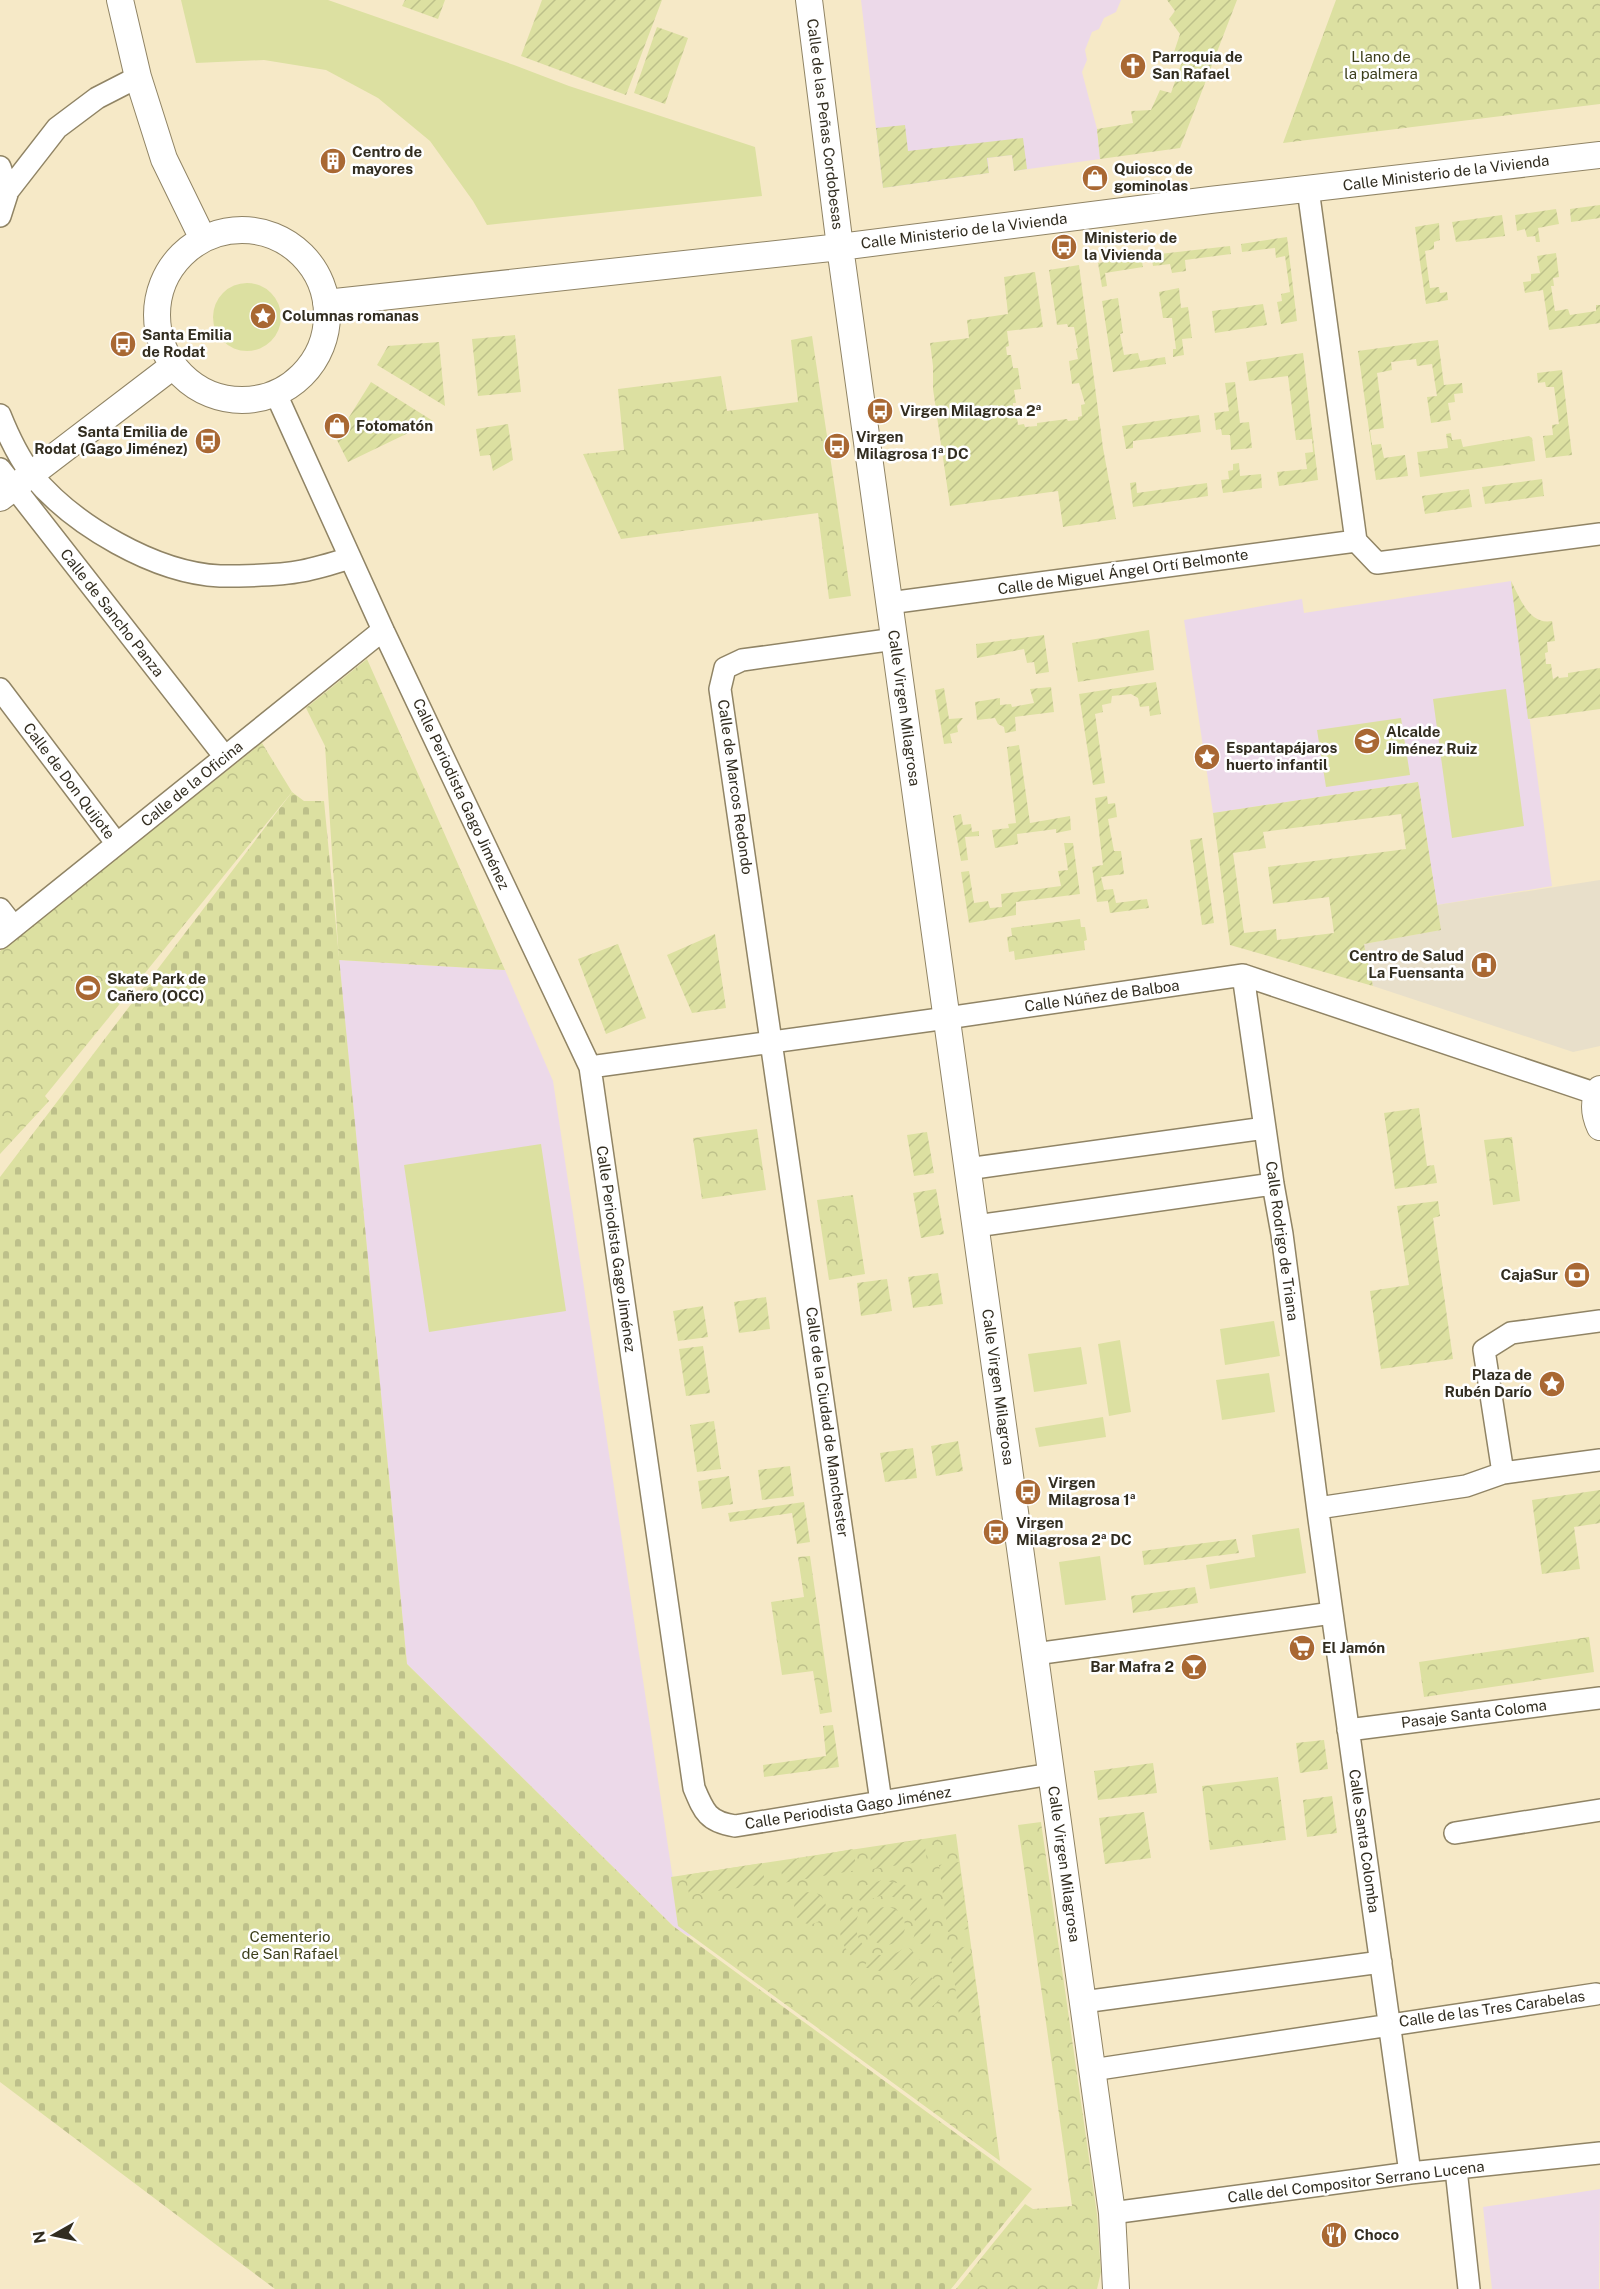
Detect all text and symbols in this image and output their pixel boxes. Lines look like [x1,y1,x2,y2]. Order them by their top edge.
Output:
street label: Calle de las Peñas Cordobesas [804,17,847,230]
place label: Parroquia de San Rafael [1152,48,1243,82]
park label: Llano de la palmera [1344,48,1418,82]
church icon: Parroquia de San Rafael [1118,51,1148,81]
place label: Centro de mayores [352,143,422,177]
building icon: Centro de mayores [318,146,348,176]
street label: Calle Ministerio de la Vivienda [1342,151,1550,194]
place label: Quiosco de gominolas [1114,160,1193,194]
shop icon: Quiosco de gominolas [1080,163,1110,193]
street label: Calle Ministerio de la Vivienda [860,209,1068,252]
place label: Ministerio de la Vivienda [1084,229,1177,263]
bus stop icon: Ministerio de la Vivienda [1049,232,1079,262]
place icon: Columnas romanas [248,301,278,331]
place label: Columnas romanas [282,307,419,324]
place label: Santa Emilia de Rodat [142,326,232,360]
bus stop icon: Santa Emilia de Rodat [108,329,138,359]
bus stop icon: Virgen Milagrosa 2ª [865,396,895,426]
place label: Virgen Milagrosa 2ª [900,402,1042,419]
shop icon: Fotomatón [322,411,352,441]
place label: Fotomatón [356,417,433,434]
place label: Santa Emilia de Rodat (Gago Jiménez) [34,423,188,457]
bus stop icon: Santa Emilia de Rodat (Gago Jiménez) [193,426,223,456]
place label: Virgen Milagrosa 1ª DC [856,428,969,462]
bus stop icon: Virgen Milagrosa 1ª DC [822,431,852,461]
street label: Calle de Sancho Panza [57,545,168,680]
street label: Calle de Miguel Ángel Ortí Belmonte [996,545,1249,598]
street label: Calle Virgen Milagrosa [885,629,924,787]
street label: Calle Periodista Gago Jiménez [410,696,513,892]
street label: Calle de Marcos Redondo [715,698,756,876]
street label: Calle de Don Quijote [20,719,119,842]
place label: Alcalde Jiménez Ruiz [1386,723,1477,757]
school or university icon: Alcalde Jiménez Ruiz [1352,726,1382,756]
street label: Calle de la Oficina [138,737,246,830]
place label: Espantapájaros huerto infantil [1226,739,1337,773]
place icon: Espantapájaros huerto infantil [1192,742,1222,772]
place label: Centro de Salud La Fuensanta [1349,947,1464,981]
hospital icon: Centro de Salud La Fuensanta [1469,950,1499,980]
place label: Skate Park de Cañero (OCC) [107,970,206,1004]
sports icon: Skate Park de Cañero (OCC) [73,973,103,1003]
street label: Calle Núñez de Balboa [1023,976,1180,1015]
street label: Calle Periodista Gago Jiménez [594,1144,639,1353]
street label: Calle Rodrigo de Triana [1263,1160,1302,1322]
bank icon: CajaSur [1562,1260,1592,1290]
place label: CajaSur [1501,1266,1558,1283]
street label: Calle de la Ciudad de Manchester [803,1306,852,1538]
street label: Calle Virgen Milagrosa [979,1308,1018,1466]
place label: Plaza de Rubén Darío [1445,1366,1532,1400]
place icon: Plaza de Rubén Darío [1537,1369,1567,1399]
place label: Virgen Milagrosa 1ª [1048,1474,1136,1508]
bus stop icon: Virgen Milagrosa 1ª [1013,1477,1043,1507]
place label: Virgen Milagrosa 2ª DC [1016,1514,1132,1548]
bus stop icon: Virgen Milagrosa 2ª DC [981,1517,1011,1547]
supermarket icon: El Jamón [1287,1633,1317,1663]
place label: El Jamón [1322,1639,1385,1656]
bar icon: Bar Mafra 2 [1179,1652,1209,1682]
place label: Bar Mafra 2 [1090,1658,1174,1675]
street label: Pasaje Santa Coloma [1400,1696,1548,1731]
street label: Calle Santa Colomba [1346,1768,1383,1914]
street label: Calle Periodista Gago Jiménez [744,1783,952,1832]
street label: Calle Virgen Milagrosa [1045,1785,1084,1943]
park label: Cementerio de San Rafael [242,1928,338,1962]
street label: Calle de las Tres Carabelas [1398,1987,1586,2030]
street label: Calle del Compositor Serrano Lucena [1227,2157,1485,2206]
north arrow [24,2205,84,2265]
restaurant icon: Choco [1319,2220,1349,2250]
place label: Choco [1354,2226,1399,2243]
text: N [29,2230,50,2245]

